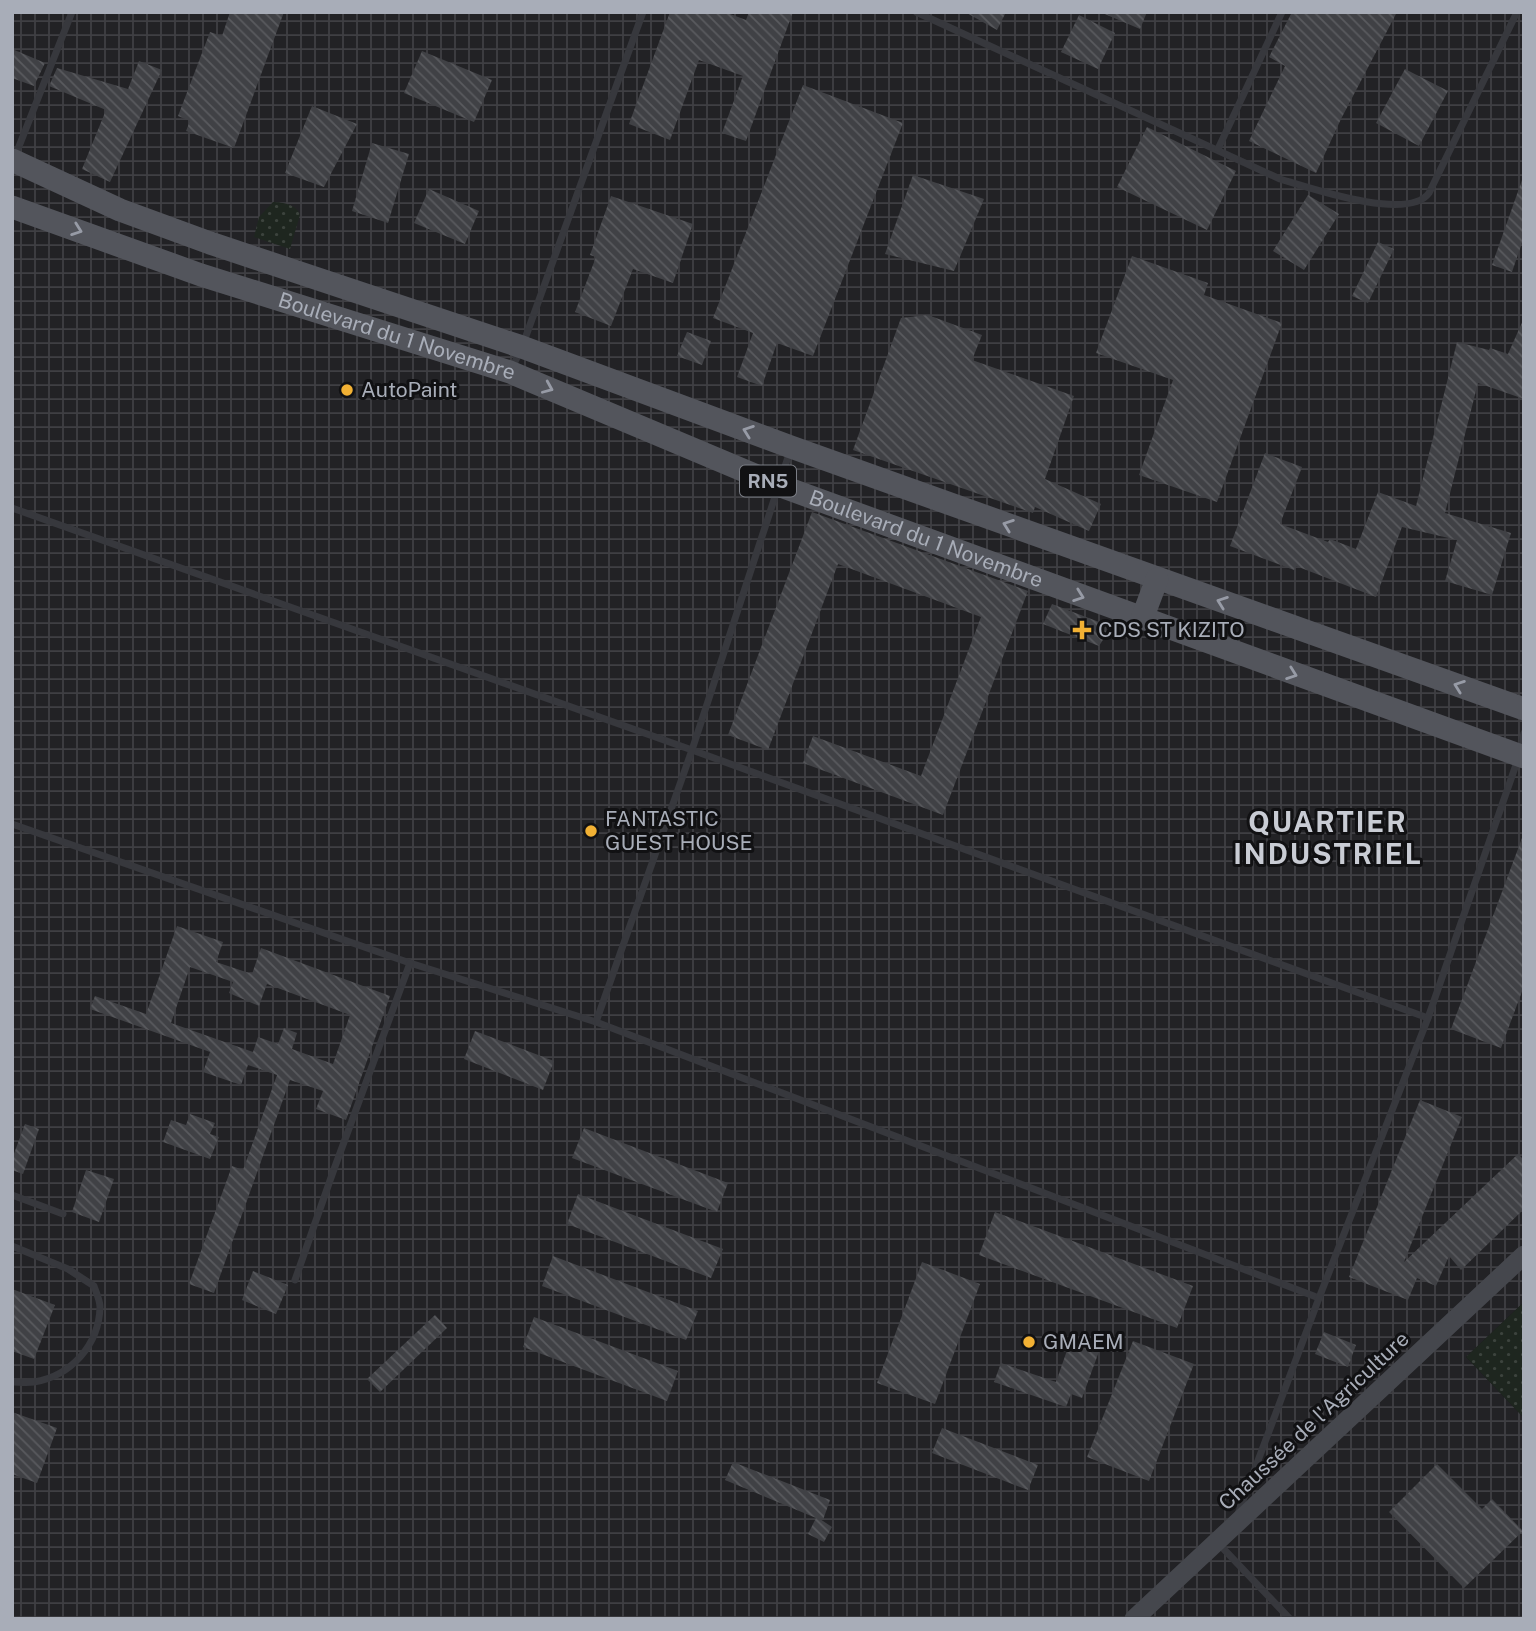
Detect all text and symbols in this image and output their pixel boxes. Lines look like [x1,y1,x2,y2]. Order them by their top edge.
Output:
one-way arrow [70,222,82,236]
street label: Boulevard du 1 Novembre [275,287,518,385]
place label: AutoPaint [361,377,458,402]
one-way arrow [541,379,553,393]
marker: AutoPaint [339,382,355,398]
one-way arrow [743,425,755,439]
road number: RN5 [740,466,796,496]
street label: Boulevard du 1 Novembre [806,484,1046,593]
one-way arrow [1002,519,1015,533]
one-way arrow [1072,588,1084,602]
one-way arrow [1217,596,1229,610]
place label: CDS ST KIZITO [1098,617,1245,642]
marker: CDS ST KIZITO [1072,620,1092,640]
one-way arrow [1286,665,1298,679]
one-way arrow [1454,680,1466,694]
district label: QUARTIER INDUSTRIEL [1233,805,1423,870]
place label: FANTASTIC GUEST HOUSE [605,806,752,855]
marker: FANTASTIC GUEST HOUSE [583,823,599,839]
street label: Chaussée de l'Agriculture [1213,1326,1414,1515]
place label: GMAEM [1043,1329,1124,1354]
marker: GMAEM [1021,1334,1037,1350]

